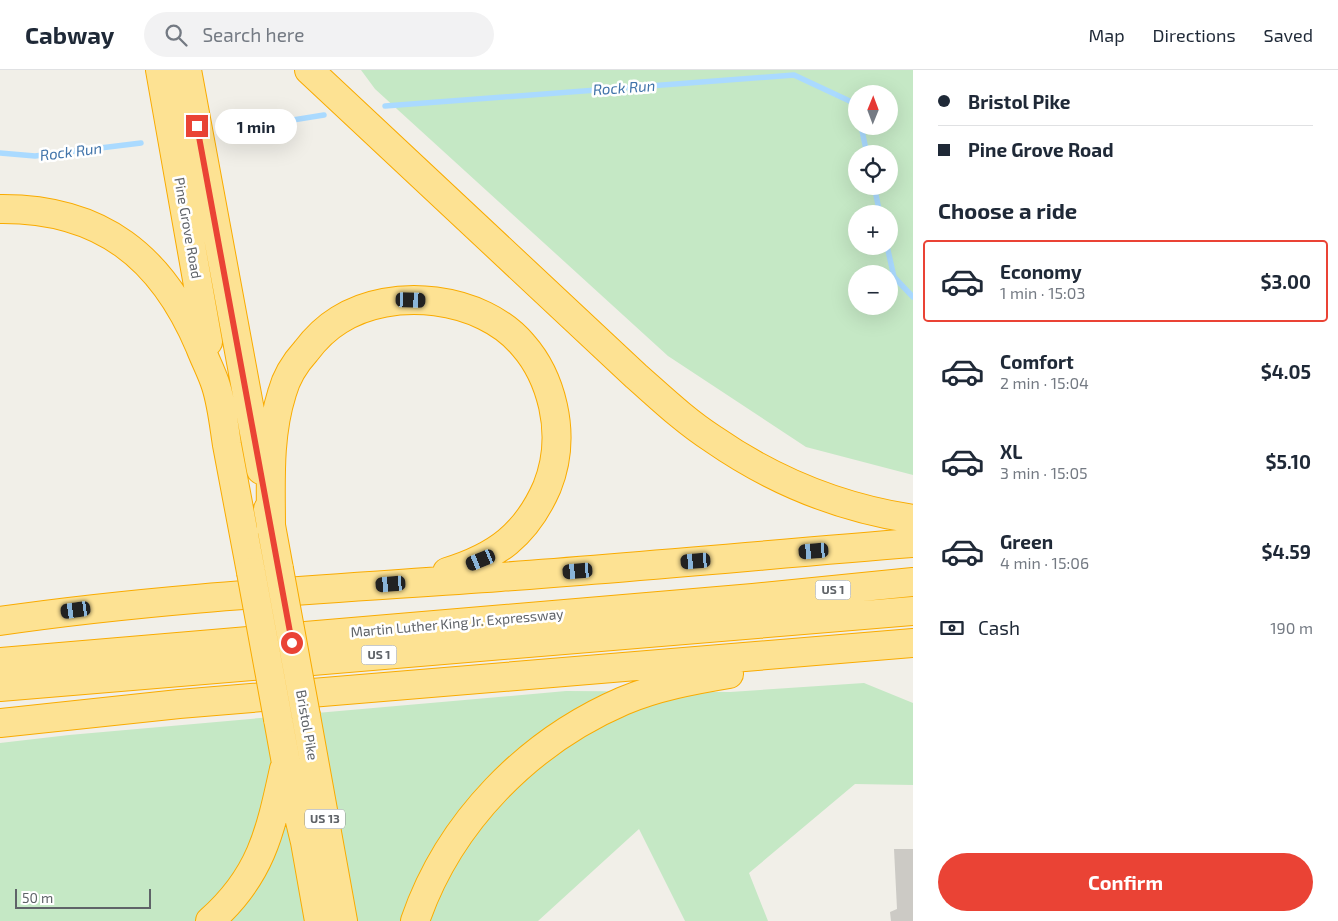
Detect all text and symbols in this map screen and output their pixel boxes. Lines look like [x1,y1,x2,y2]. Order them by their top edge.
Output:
search box [144,12,494,57]
text: Cabway [25,20,114,49]
icon: search [162,21,190,49]
text: Search here [202,23,304,46]
text: Map [1088,24,1125,46]
text: Directions [1153,24,1236,46]
text: Saved [1264,24,1313,46]
water label: Rock Run [592,76,656,98]
north arrow [848,85,898,135]
map controls [848,85,898,315]
text: Bristol Pike [968,90,1071,113]
callout: 1 min [214,108,297,144]
route end [186,115,208,137]
text: 1 min [237,117,275,136]
water label: Rock Run [39,138,103,164]
text: Pine Grove Road [968,138,1114,161]
button: locate [848,145,898,195]
street label: Pine Grove Road [171,176,206,280]
text: Choose a ride [938,197,1077,223]
button: + [848,205,898,255]
icon: car [940,259,985,304]
text: Economy [1000,260,1082,283]
button: − [848,265,898,315]
text: $3.00 [1261,270,1311,293]
text: 1 min · 15:03 [1000,283,1085,302]
car [395,292,426,308]
icon: car [940,349,985,394]
text: Comfort [1000,350,1074,373]
text: $4.05 [1261,360,1311,383]
text: 2 min · 15:04 [1000,373,1089,392]
icon: car [940,439,985,484]
text: XL [1000,440,1022,463]
text: $5.10 [1265,450,1311,473]
text: 3 min · 15:05 [1000,463,1088,482]
icon: car [940,529,985,574]
text: Green [1000,530,1053,553]
text: $4.59 [1262,540,1311,563]
car [798,542,829,560]
car [464,547,497,573]
car [680,552,711,570]
text: 4 min · 15:06 [1000,553,1089,572]
car [562,562,593,580]
car [375,575,406,593]
road number: US 1 [816,580,850,600]
car [60,600,91,620]
street label: Martin Luther King Jr. Expressway [350,605,565,640]
icon: cash [938,614,966,642]
text: Cash [978,616,1020,639]
text: 190 m [1270,618,1313,637]
route start [281,632,303,654]
road number: US 1 [362,646,396,664]
street label: Bristol Pike [293,688,322,761]
road number: US 13 [305,810,345,829]
button: Confirm [938,853,1313,911]
scale bar [15,886,151,909]
text: 50 m [22,889,53,906]

